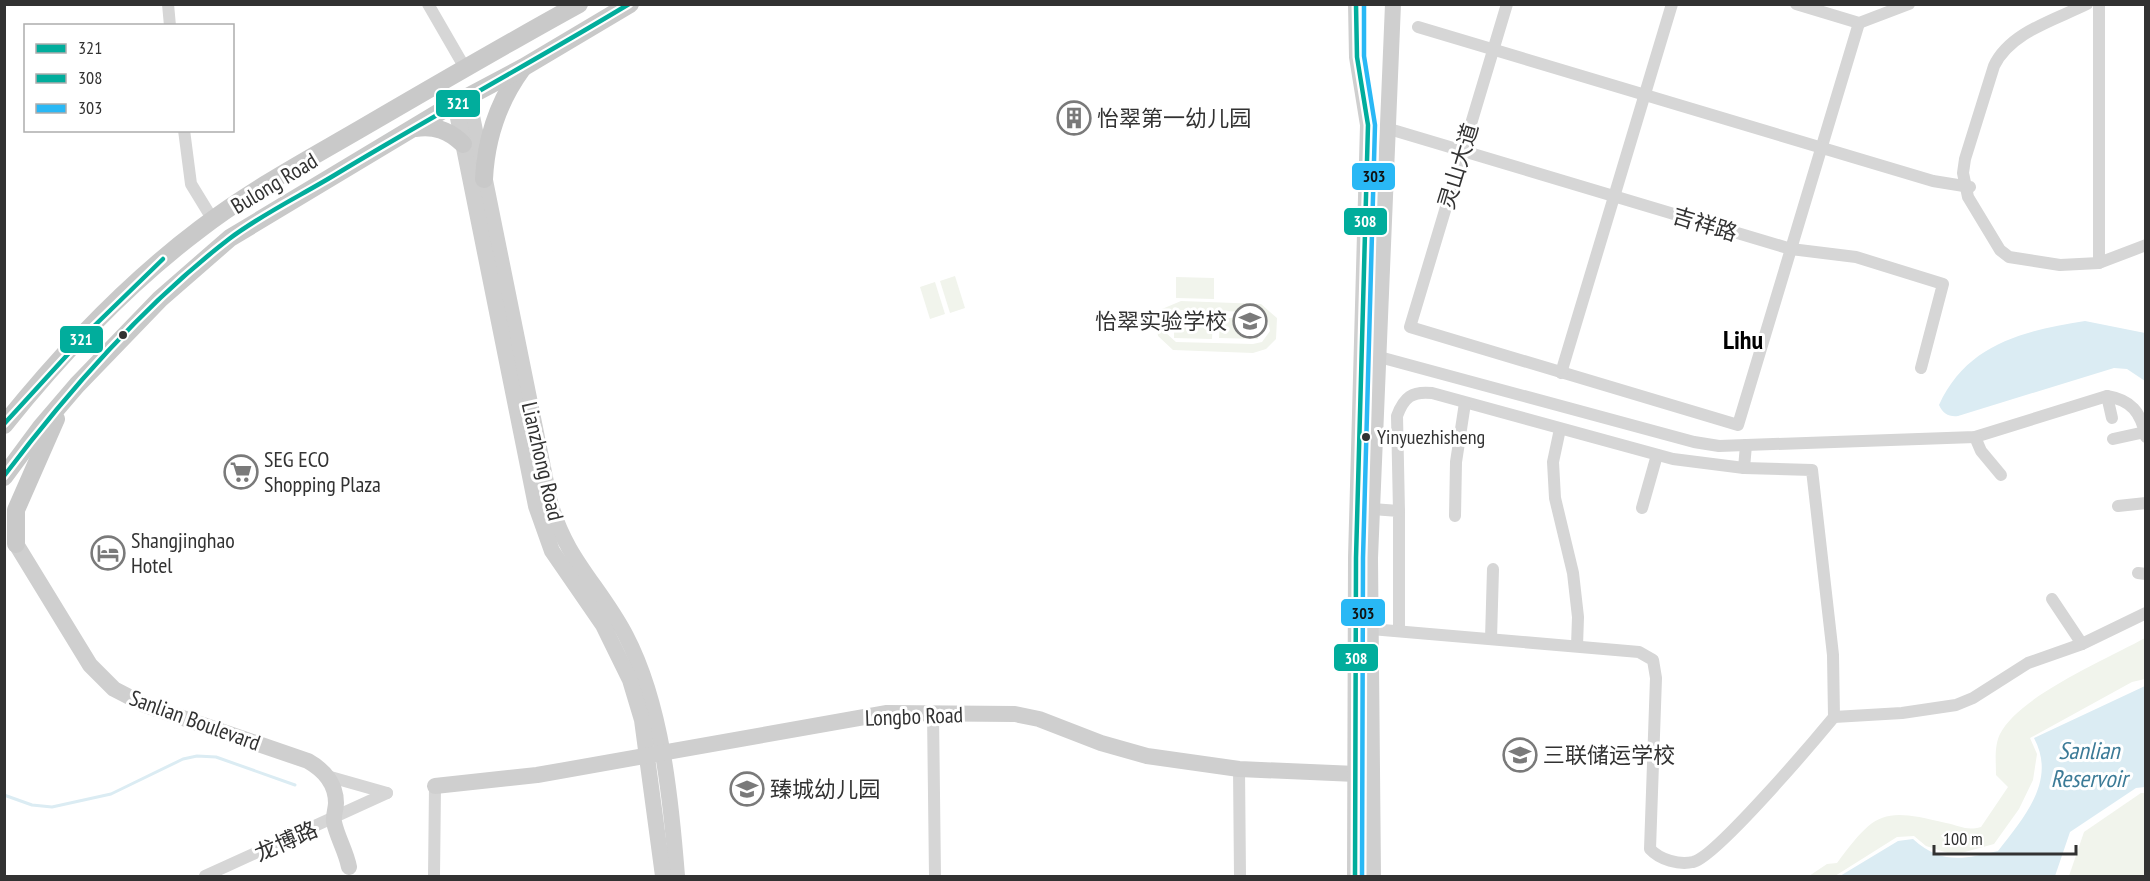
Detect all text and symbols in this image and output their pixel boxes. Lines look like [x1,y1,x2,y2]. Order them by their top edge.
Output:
legend [24,24,234,132]
text: 321 [78,36,102,59]
text: 308 [78,66,102,89]
line badge: 321 [435,89,481,118]
text: 321 [447,93,469,113]
text: 303 [78,96,102,119]
building icon: 怡翠第一幼儿园 [1056,100,1092,136]
place label: 怡翠第一幼儿园 [1097,104,1251,132]
street label: 灵山大道 [1432,120,1484,212]
street label: Bulong Road [226,146,322,220]
line badge: 303 [1351,162,1396,191]
text: 303 [1363,166,1385,186]
street label: 吉祥路 [1669,201,1741,247]
line badge: 308 [1343,207,1388,236]
text: 308 [1354,211,1376,231]
school or university icon: 怡翠实验学校 [1232,303,1268,339]
place label: 怡翠实验学校 [1095,307,1227,335]
district label: Lihu [1723,323,1763,356]
line badge: 321 [59,325,104,354]
text: 321 [70,329,92,349]
unlabelled marker [117,329,129,341]
street label: Lianzhong Road [516,399,570,523]
place label: Yinyuezhisheng [1377,424,1485,450]
marker: Yinyuezhisheng [1360,431,1372,443]
place label: SEG ECO Shopping Plaza [264,445,381,498]
supermarket icon: SEG ECO Shopping Plaza [223,454,259,490]
place label: Shangjinghao Hotel [131,526,235,579]
hotel icon: Shangjinghao Hotel [90,535,126,571]
line badge: 303 [1340,598,1386,627]
text: 303 [1352,603,1374,623]
line badge: 308 [1333,643,1379,672]
text: 308 [1345,648,1367,668]
street label: Sanlian Boulevard [126,683,264,757]
street label: Longbo Road [865,700,963,732]
water label: Sanlian Reservoir [2051,735,2131,794]
school or university icon: 三联储运学校 [1502,737,1538,773]
place label: 三联储运学校 [1543,741,1675,769]
school or university icon: 臻城幼儿园 [729,771,765,807]
place label: 臻城幼儿园 [770,775,880,803]
street label: 龙博路 [250,815,322,867]
scale bar [1934,818,2076,856]
text: 100 m [1943,827,1983,850]

